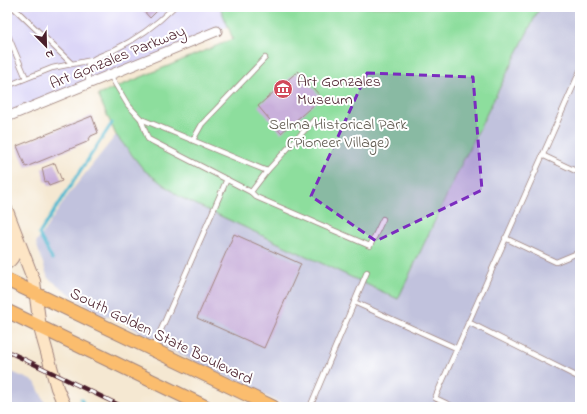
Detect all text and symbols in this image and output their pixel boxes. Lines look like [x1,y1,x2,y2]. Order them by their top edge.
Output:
street label: Art Gonzales Parkway [46,20,189,96]
north arrow [26,26,66,66]
text: N [43,45,56,63]
place label: Art Gonzales Museum [297,70,381,112]
museum icon: Art Gonzales Museum [272,78,294,100]
park label: Selma Historical Park (Pioneer Village) [269,113,408,155]
street label: South Golden State Boulevard [66,282,257,392]

